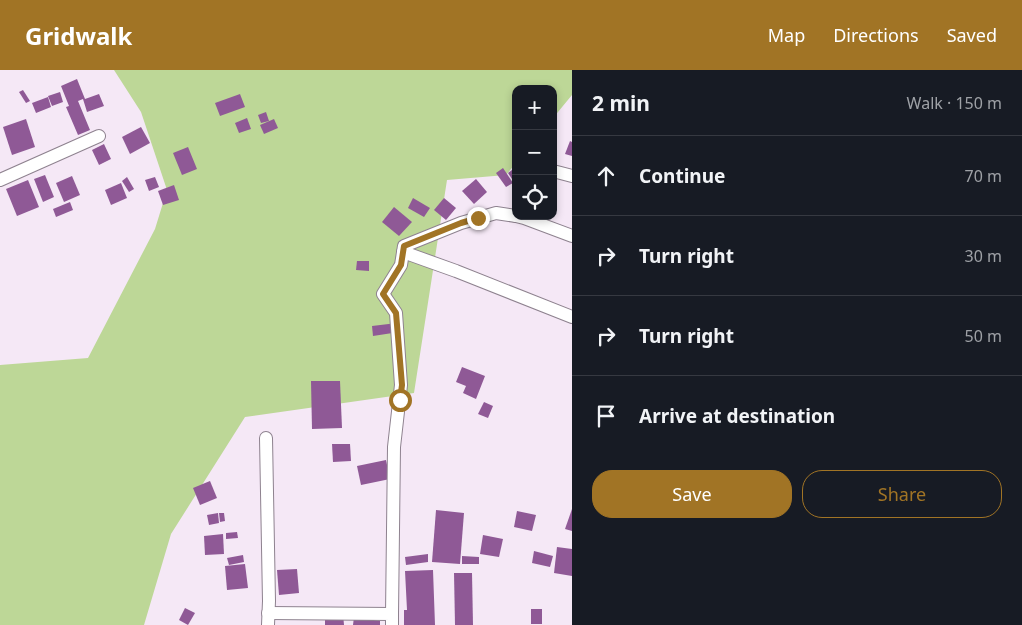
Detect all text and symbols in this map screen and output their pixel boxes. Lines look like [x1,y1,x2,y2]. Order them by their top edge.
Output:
text: Gridwalk [25,19,132,52]
text: Map [768,23,805,47]
text: Directions [833,23,919,47]
text: Saved [947,23,997,47]
map controls [512,85,557,220]
button: + [512,85,557,130]
text: 2 min [592,89,650,117]
text: Walk · 150 m [907,92,1002,114]
button: − [512,130,557,175]
icon: ahead [592,162,620,190]
text: Continue [639,163,725,189]
text: 70 m [965,165,1002,187]
button: locate [512,175,557,220]
route end [467,207,490,230]
icon: right [592,242,620,270]
text: Turn right [639,243,734,269]
text: 30 m [965,245,1002,267]
icon: right [592,322,620,350]
text: Turn right [639,323,734,349]
text: 50 m [965,325,1002,347]
route start [389,389,412,412]
icon: arrive [592,402,620,430]
text: Arrive at destination [639,403,835,429]
button: Save [592,470,792,518]
button: Share [802,470,1002,518]

